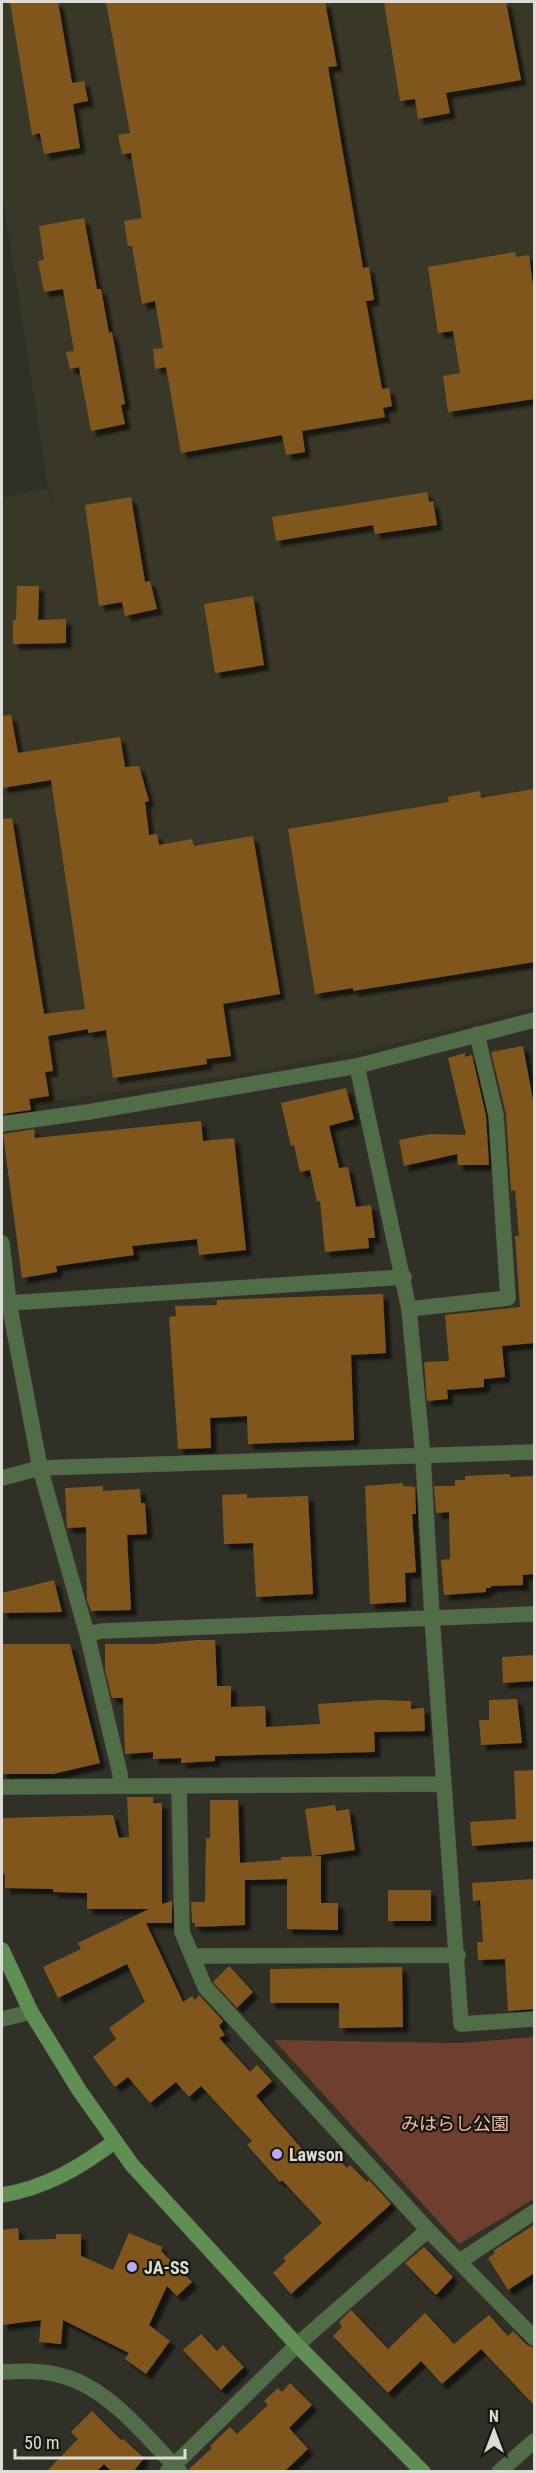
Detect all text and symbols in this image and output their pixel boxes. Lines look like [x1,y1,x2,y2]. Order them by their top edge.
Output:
park label: みはらし公園 [401,2113,509,2134]
place label: Lawson [289,2144,343,2165]
marker: Lawson [270,2147,284,2161]
place label: JA-SS [144,2257,190,2278]
marker: JA-SS [125,2260,139,2274]
north arrow [464,2401,524,2461]
text: N [489,2407,499,2426]
scale bar [15,2422,184,2460]
text: 50 m [24,2432,59,2453]

